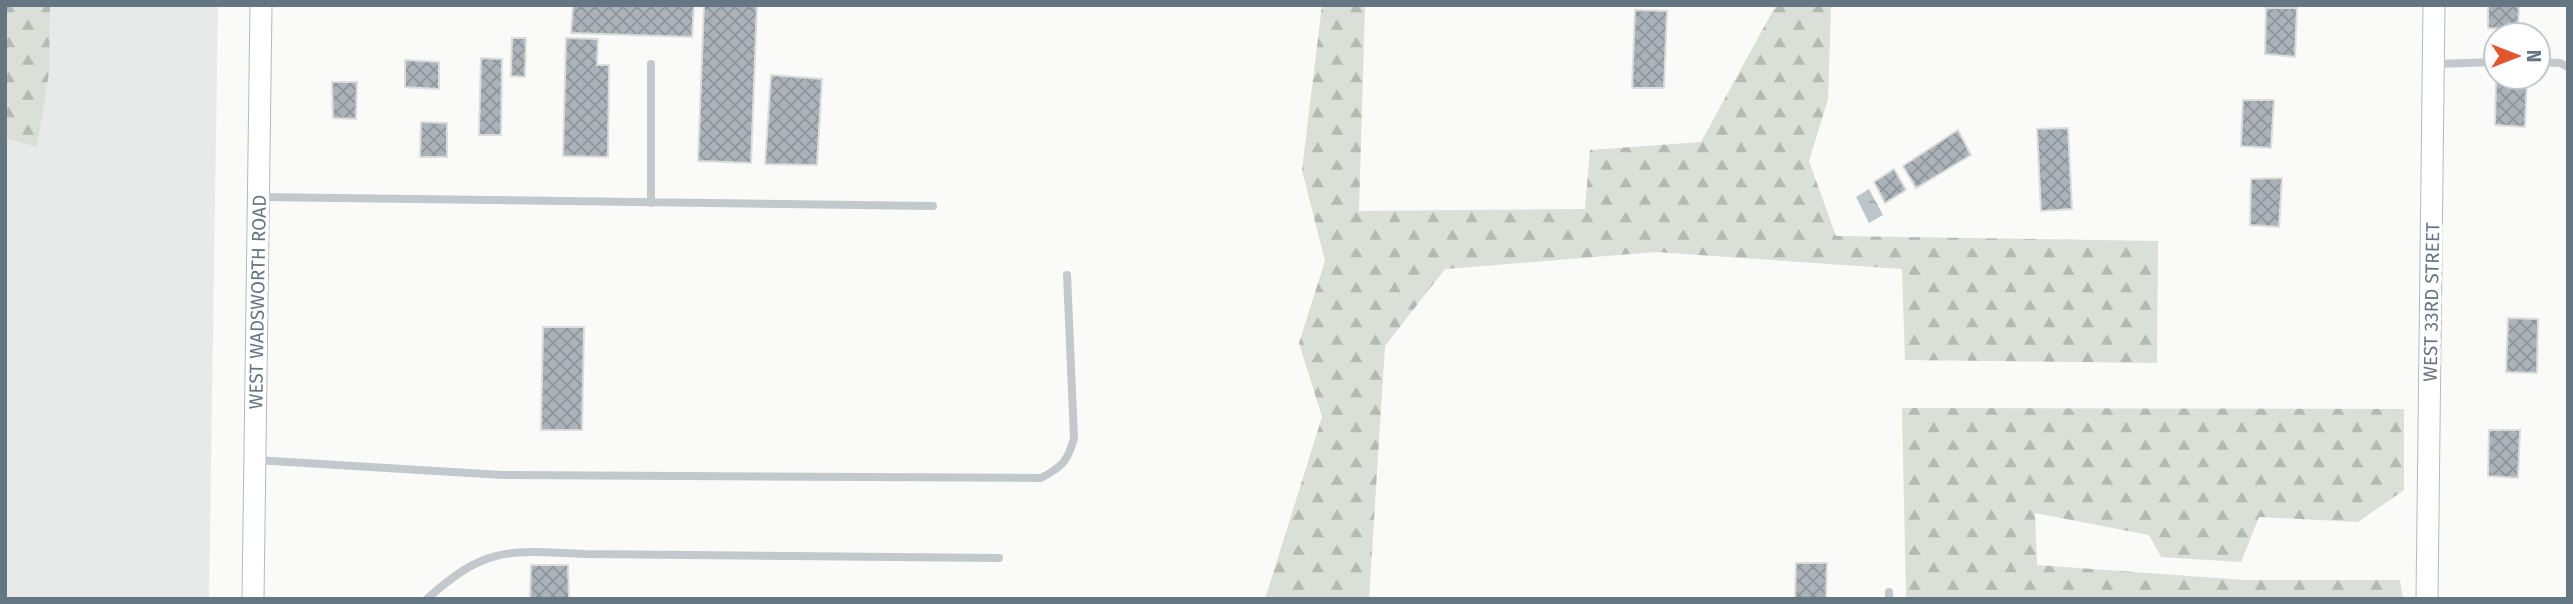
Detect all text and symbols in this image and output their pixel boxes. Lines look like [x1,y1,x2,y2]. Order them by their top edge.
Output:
north arrow [2482,21,2552,91]
text: N [2522,50,2545,62]
street label: WEST WADSWORTH ROAD [244,195,271,409]
street label: WEST 33RD STREET [2419,222,2444,382]

